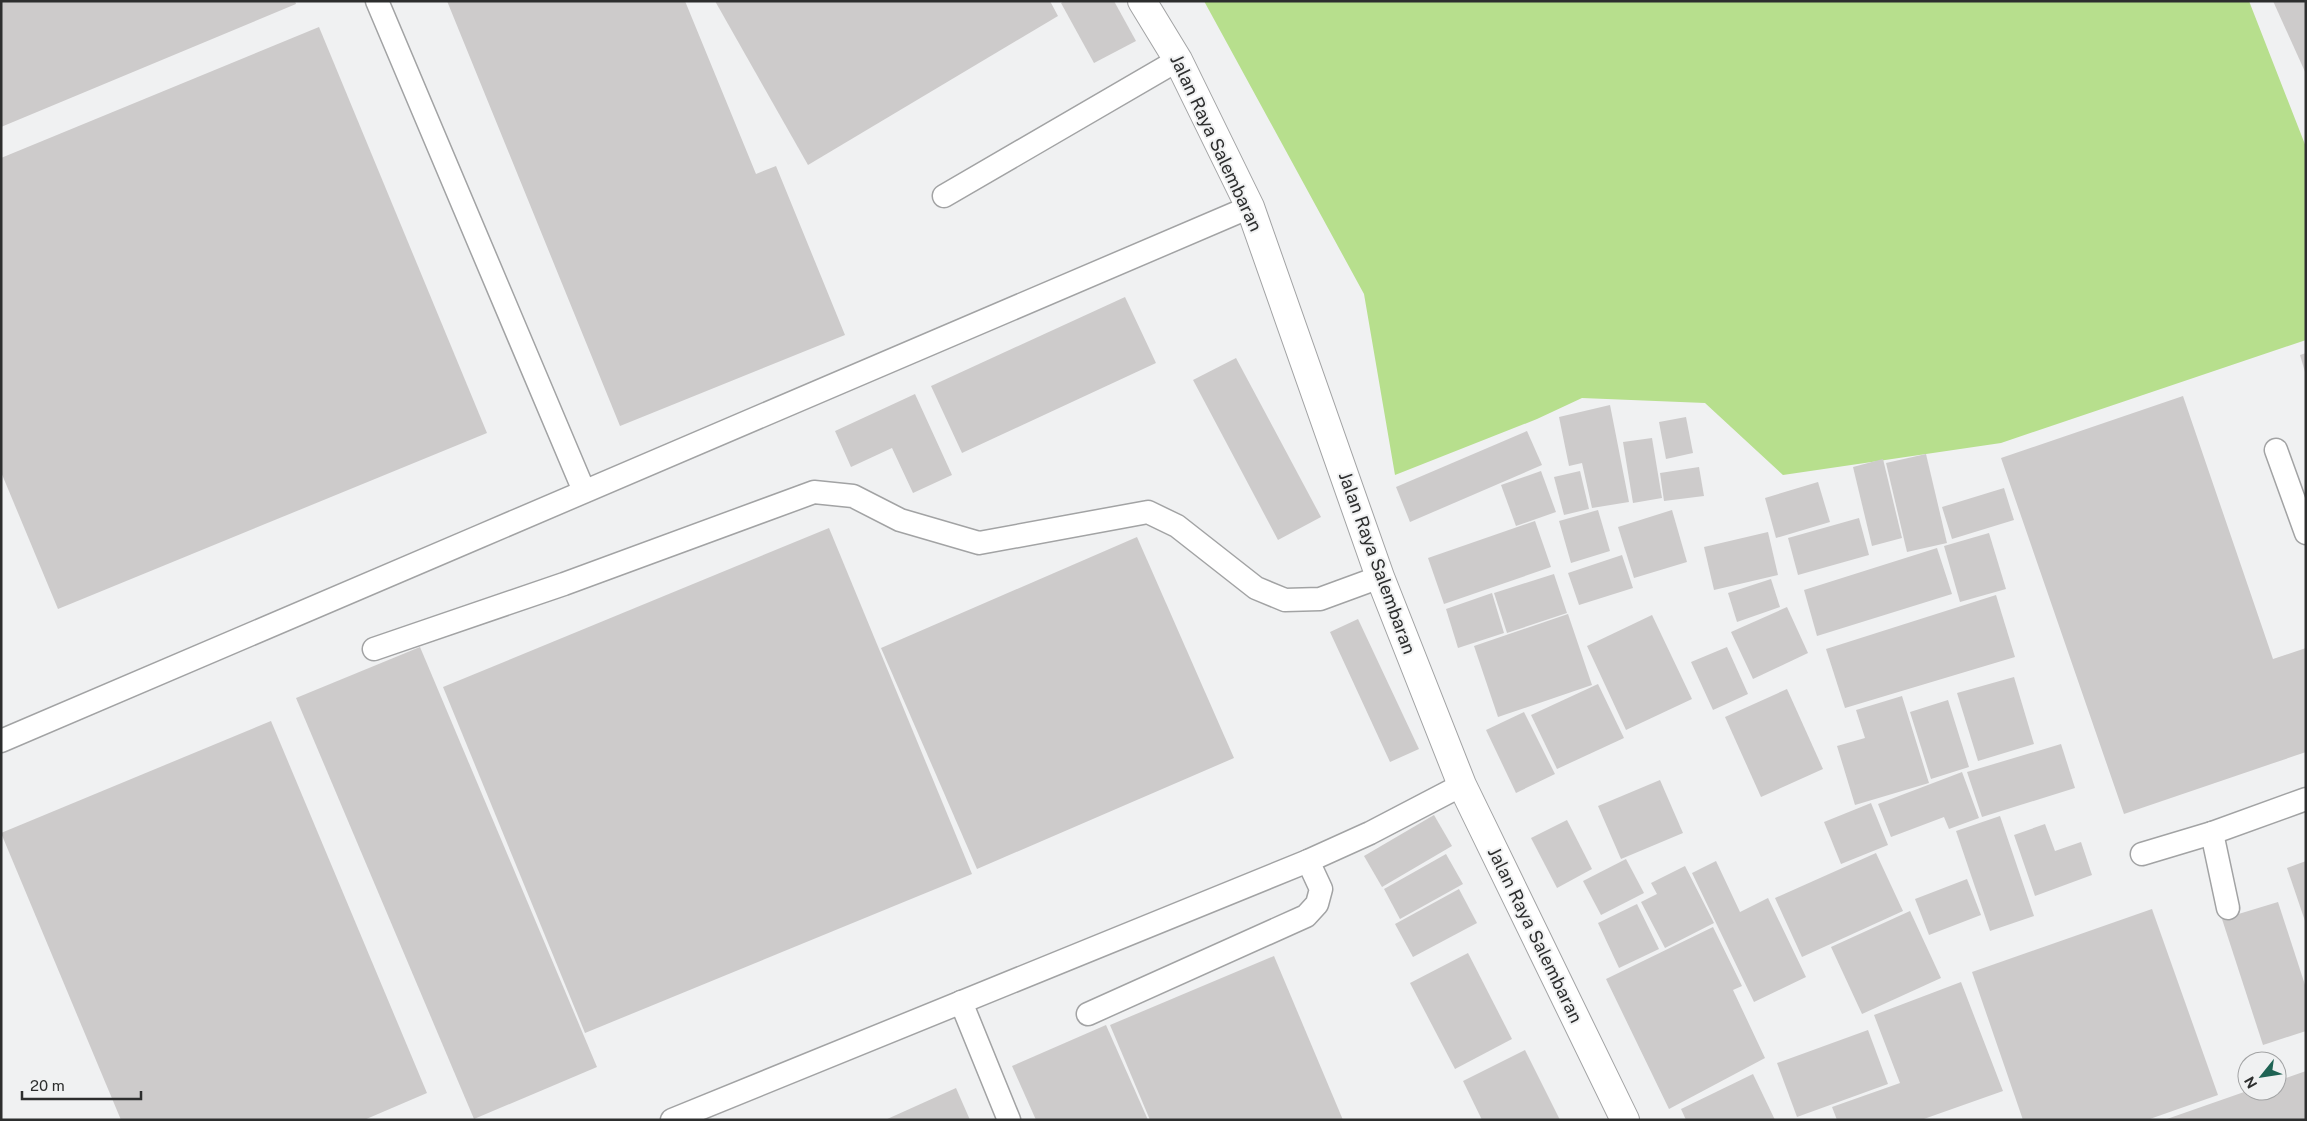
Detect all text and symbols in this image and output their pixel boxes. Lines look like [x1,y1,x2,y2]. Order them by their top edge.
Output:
street label: Jalan Raya Salembaran [1166,51,1267,235]
street label: Jalan Raya Salembaran [1335,469,1420,657]
street label: Jalan Raya Salembaran [1484,844,1587,1026]
north arrow [2237,1051,2287,1101]
scale bar [22,1068,141,1100]
text: N [2241,1074,2260,1091]
text: 20 m [30,1077,65,1094]

